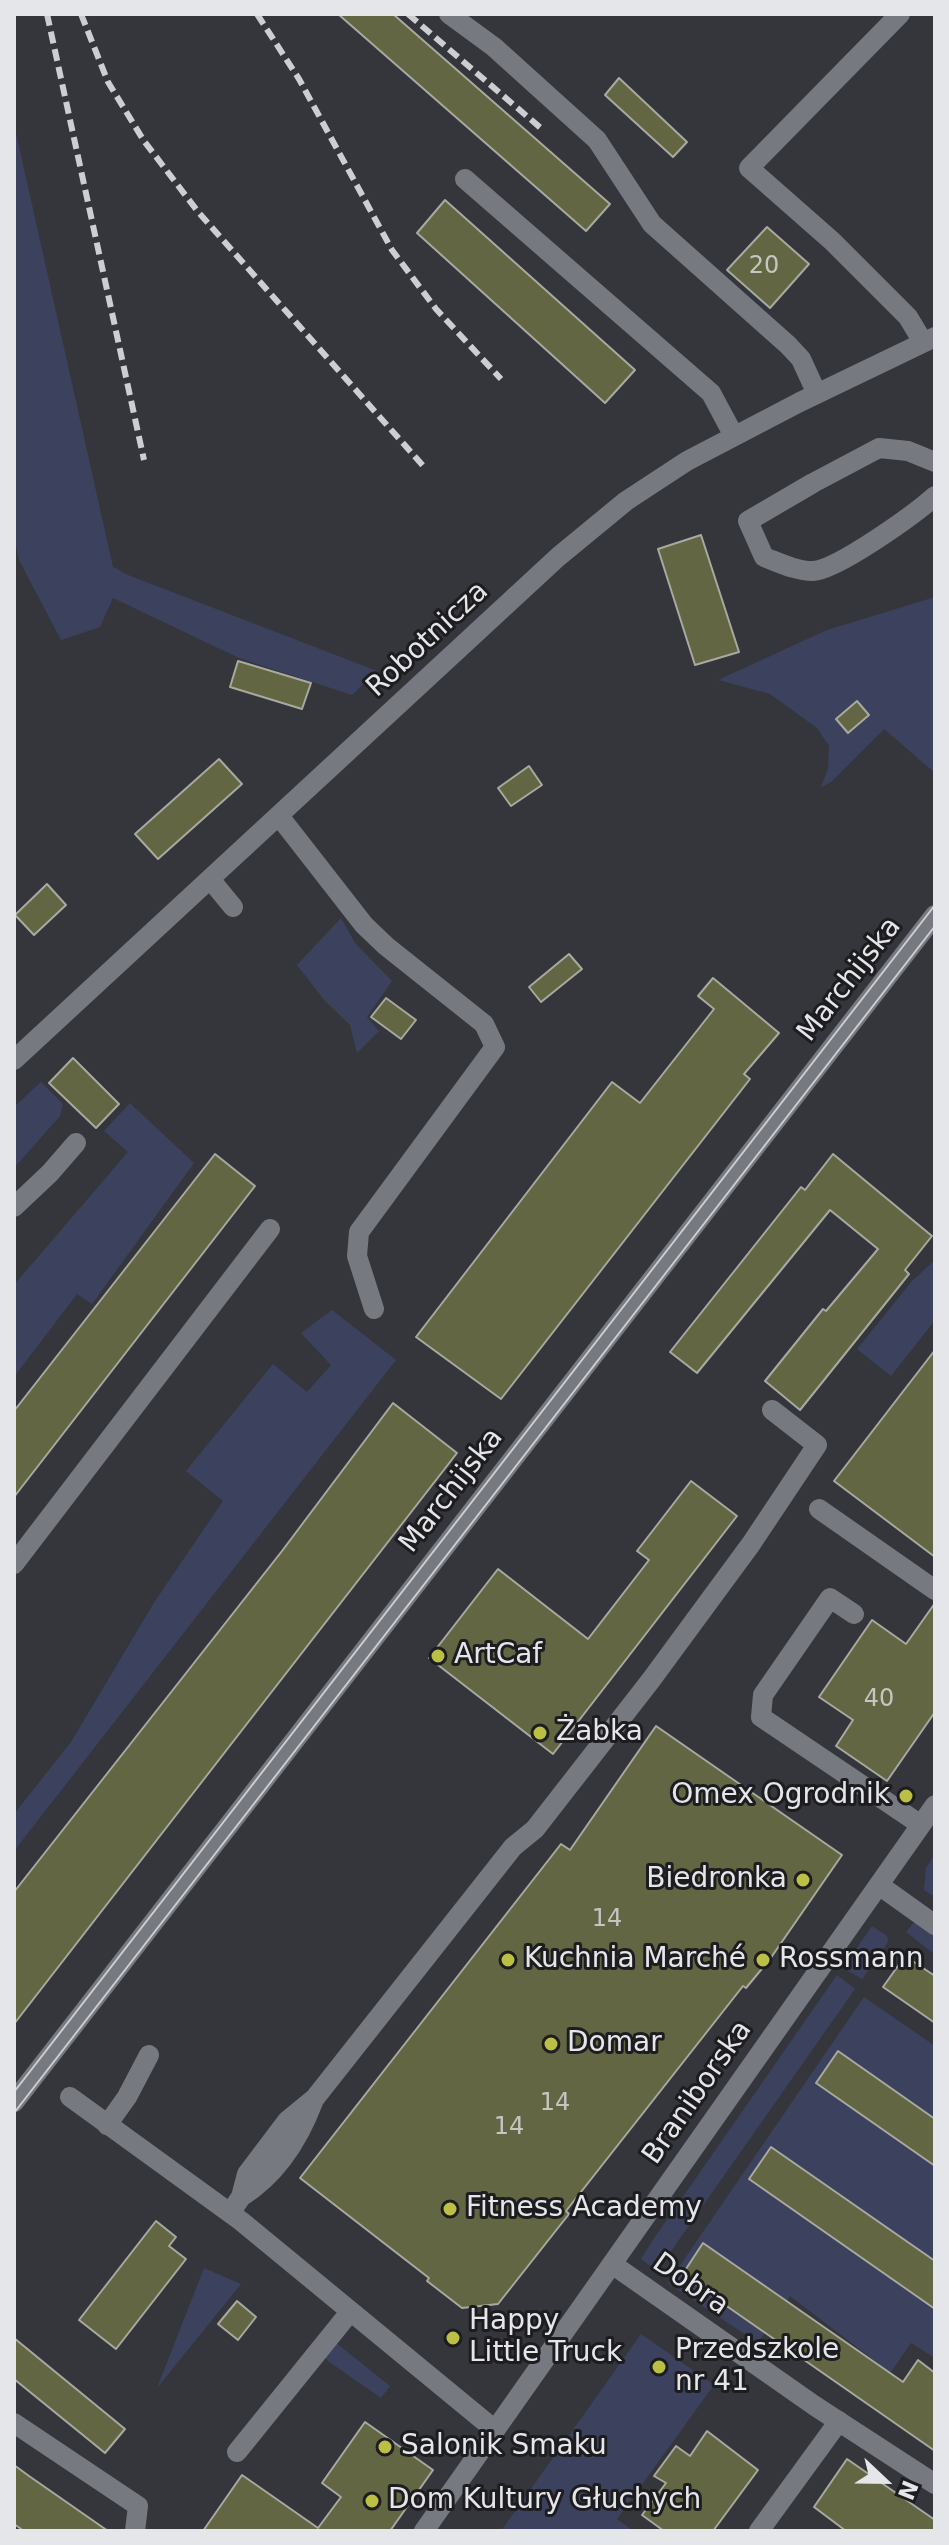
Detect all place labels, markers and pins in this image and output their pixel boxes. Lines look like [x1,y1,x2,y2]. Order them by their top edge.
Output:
place label: ArtCaf [454,1639,542,1673]
marker: ArtCaf [429,1647,447,1665]
place label: Żabka [556,1716,643,1750]
marker: Żabka [531,1724,549,1742]
place label: Omex Ogrodnik [671,1779,890,1813]
marker: Omex Ogrodnik [897,1787,915,1805]
place label: Biedronka [646,1863,787,1897]
marker: Biedronka [794,1871,812,1889]
place label: Kuchnia Marché [524,1943,746,1977]
place label: Rossmann [779,1943,923,1977]
marker: Kuchnia Marché [499,1951,517,1969]
marker: Rossmann [754,1951,772,1969]
place label: Domar [567,2027,662,2061]
marker: Domar [542,2035,560,2053]
place label: Fitness Academy [466,2192,702,2226]
marker: Fitness Academy [441,2200,459,2218]
place label: Happy Little Truck [469,2305,622,2371]
marker: Happy Little Truck [444,2329,462,2347]
place label: Przedszkole nr 41 [675,2334,839,2400]
marker: Przedszkole nr 41 [650,2358,668,2376]
place label: Salonik Smaku [401,2430,607,2464]
marker: Salonik Smaku [376,2438,394,2456]
place label: Dom Kultury Głuchych [388,2484,701,2518]
marker: Dom Kultury Głuchych [363,2492,381,2510]

